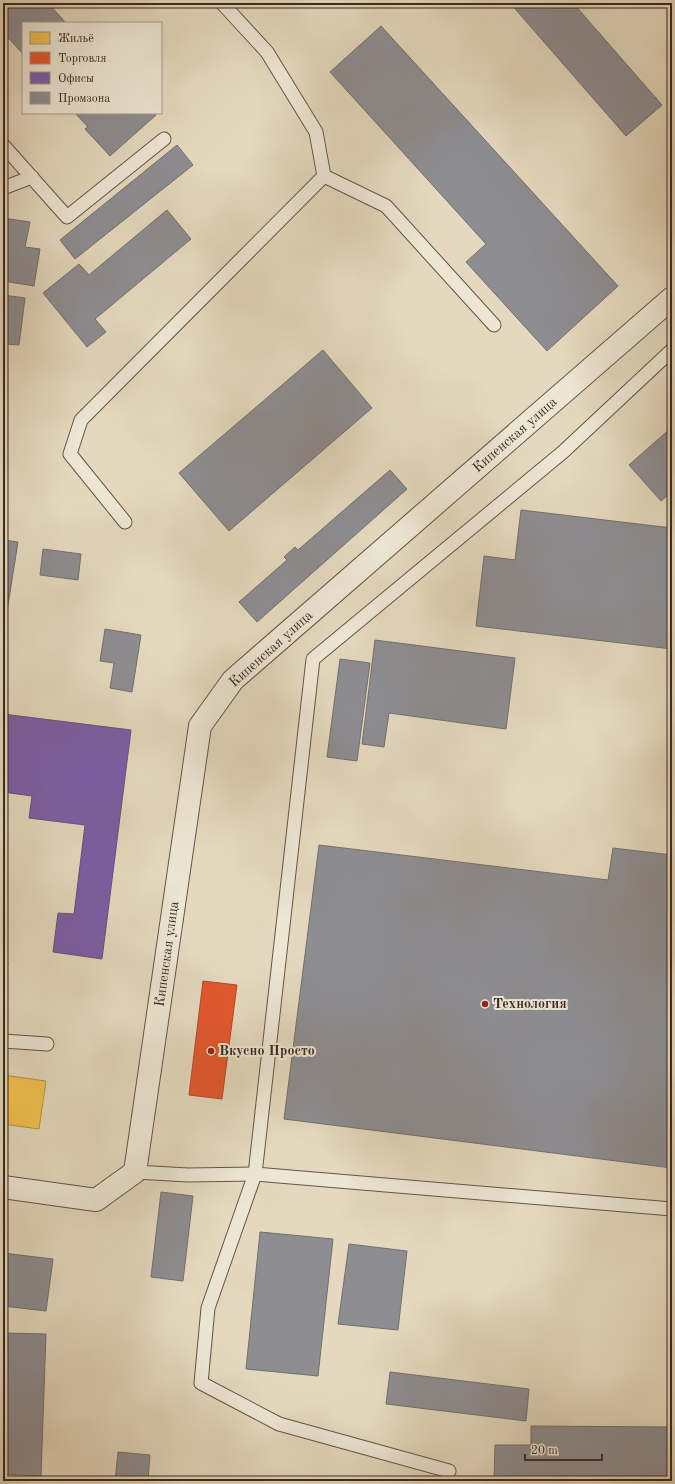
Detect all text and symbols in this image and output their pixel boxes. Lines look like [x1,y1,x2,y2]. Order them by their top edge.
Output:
legend [22,22,162,114]
text: Жильё [58,33,94,45]
text: Торговля [58,53,107,65]
text: Офисы [58,73,94,85]
text: Промзона [58,93,110,105]
street label: Кипенская улица [470,395,560,475]
street label: Кипенская улица [227,608,315,690]
street label: Кипенская улица [153,900,181,1008]
place label: Технология [493,997,567,1011]
marker: Технология [480,999,490,1009]
place label: Вкусно Просто [219,1044,315,1058]
marker: Вкусно Просто [206,1046,216,1056]
scale bar [525,1436,602,1462]
text: 20 m [531,1445,558,1457]

